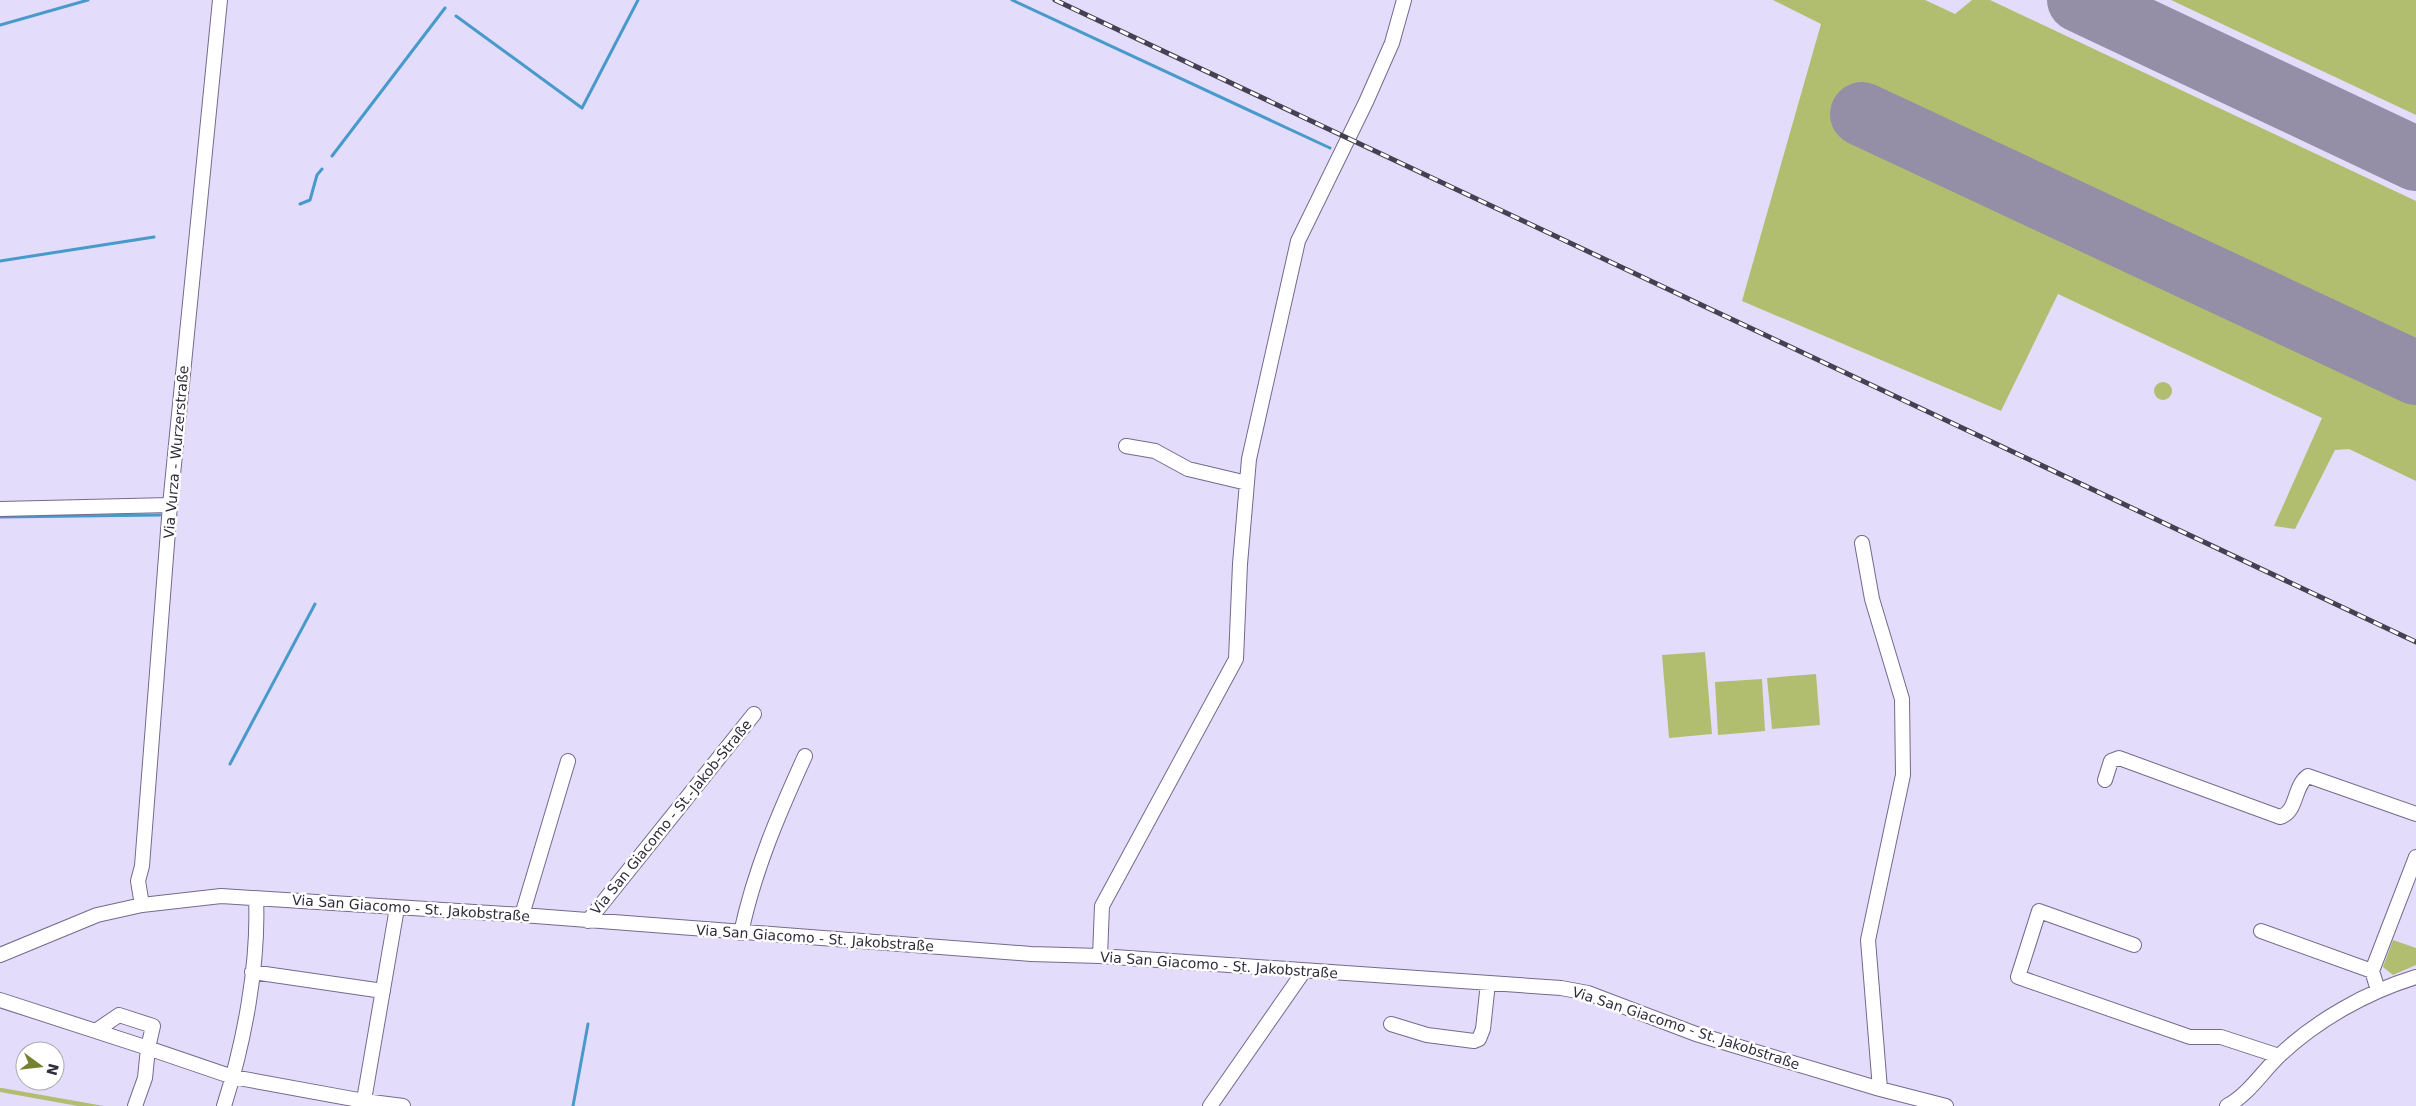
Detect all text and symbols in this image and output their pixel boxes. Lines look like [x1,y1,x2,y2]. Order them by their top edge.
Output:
street label: Via Vurza - Wurzerstraße [160,365,192,539]
street label: Via San Giacomo - St.-Jakob-Straße [587,716,755,918]
street label: Via San Giacomo - St. Jakobstraße [292,892,530,924]
street label: Via San Giacomo - St. Jakobstraße [696,922,934,954]
street label: Via San Giacomo - St. Jakobstraße [1100,949,1338,981]
street label: Via San Giacomo - St. Jakobstraße [1570,984,1802,1072]
north arrow [15,1041,65,1091]
text: N [43,1062,62,1077]

